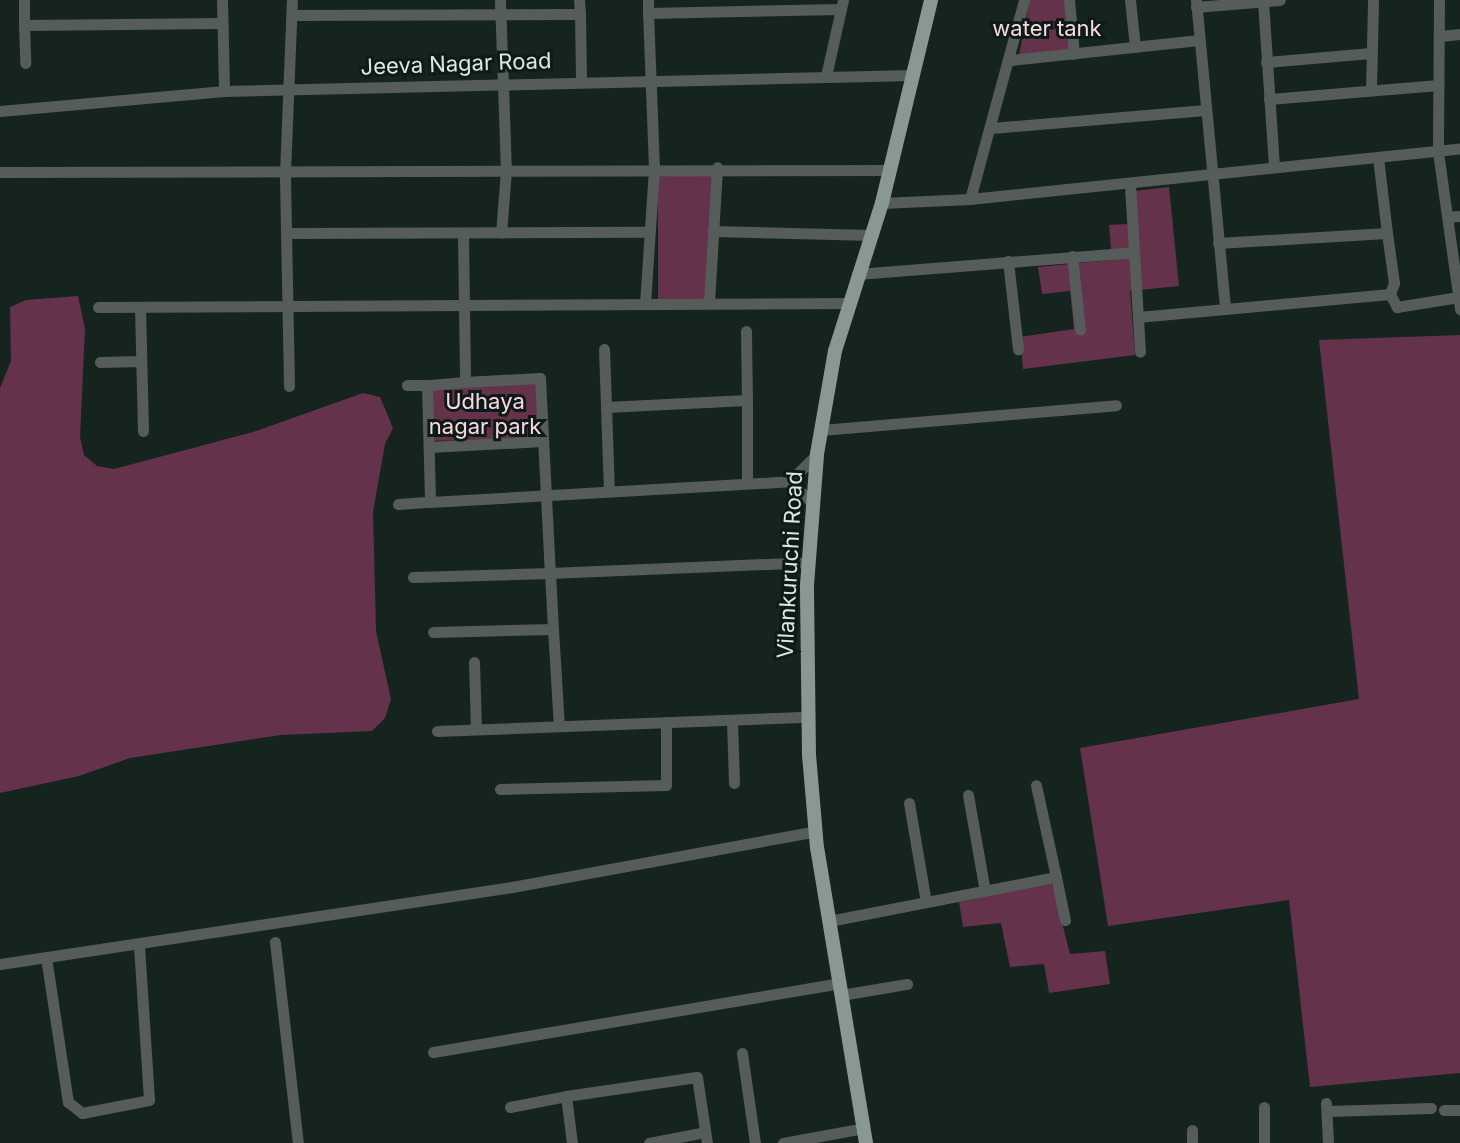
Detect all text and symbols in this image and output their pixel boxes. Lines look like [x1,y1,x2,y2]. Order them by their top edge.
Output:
park label: water tank [992,16,1102,42]
street label: Jeeva Nagar Road [360,47,552,81]
park label: Udhaya nagar park [429,388,541,440]
street label: Vilankuruchi Road [772,471,808,659]

